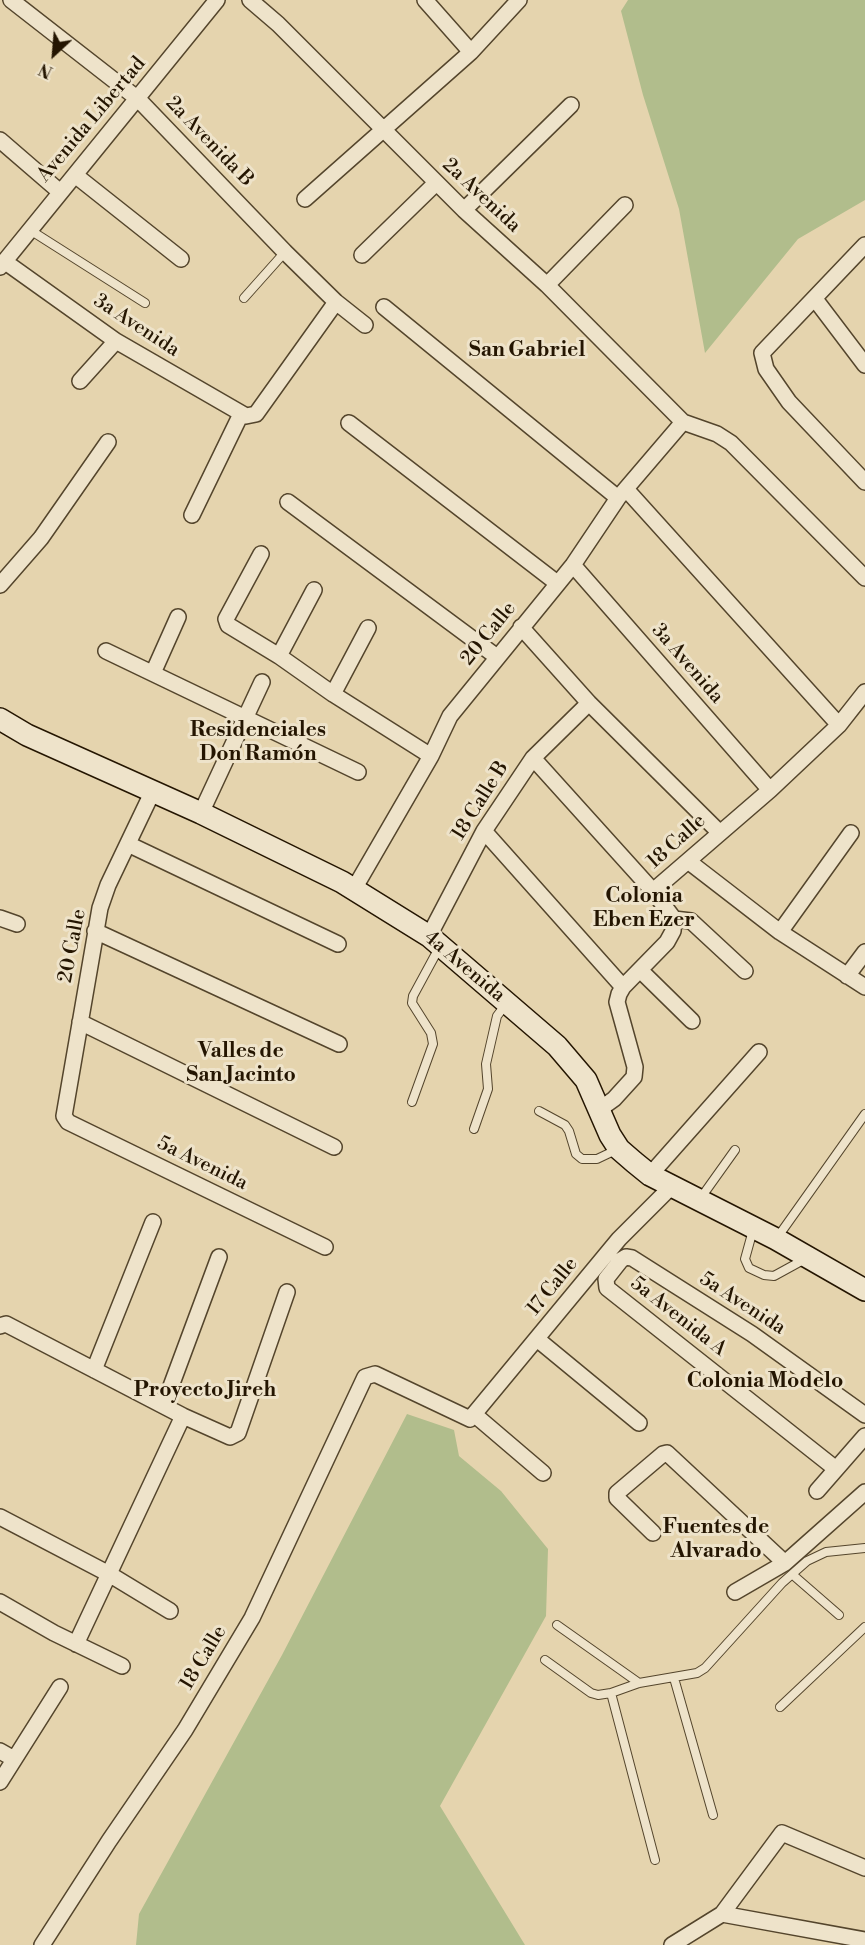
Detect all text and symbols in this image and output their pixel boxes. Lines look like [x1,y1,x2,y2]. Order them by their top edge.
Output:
north arrow [24,24,84,84]
street label: Avenida Libertad [33,53,151,187]
text: N [36,58,56,82]
street label: 2a Avenida B [160,92,258,192]
street label: 2a Avenida [437,154,525,238]
street label: 3a Avenida [88,289,184,363]
district label: San Gabriel [469,338,585,364]
street label: 20 Calle [456,597,522,671]
street label: 3a Avenida [646,619,728,709]
district label: Residenciales Don Ramón [190,718,326,768]
street label: 18 Calle B [447,757,515,845]
street label: 18 Calle [643,810,711,874]
district label: Colonia Eben Ezer [593,884,695,934]
street label: 20 Calle [54,907,92,985]
street label: 4a Avenida [419,926,509,1008]
district label: Valles de San Jacinto [186,1039,296,1089]
street label: 5a Avenida [153,1132,251,1196]
street label: 17 Calle [522,1253,584,1321]
street label: 5a Avenida [694,1267,790,1341]
street label: 5a Avenida A [625,1272,731,1362]
district label: Colonia Modelo [687,1369,843,1395]
district label: Proyecto Jireh [134,1378,276,1404]
district label: Fuentes de Alvarado [663,1515,769,1565]
street label: 18 Calle [176,1622,232,1694]

